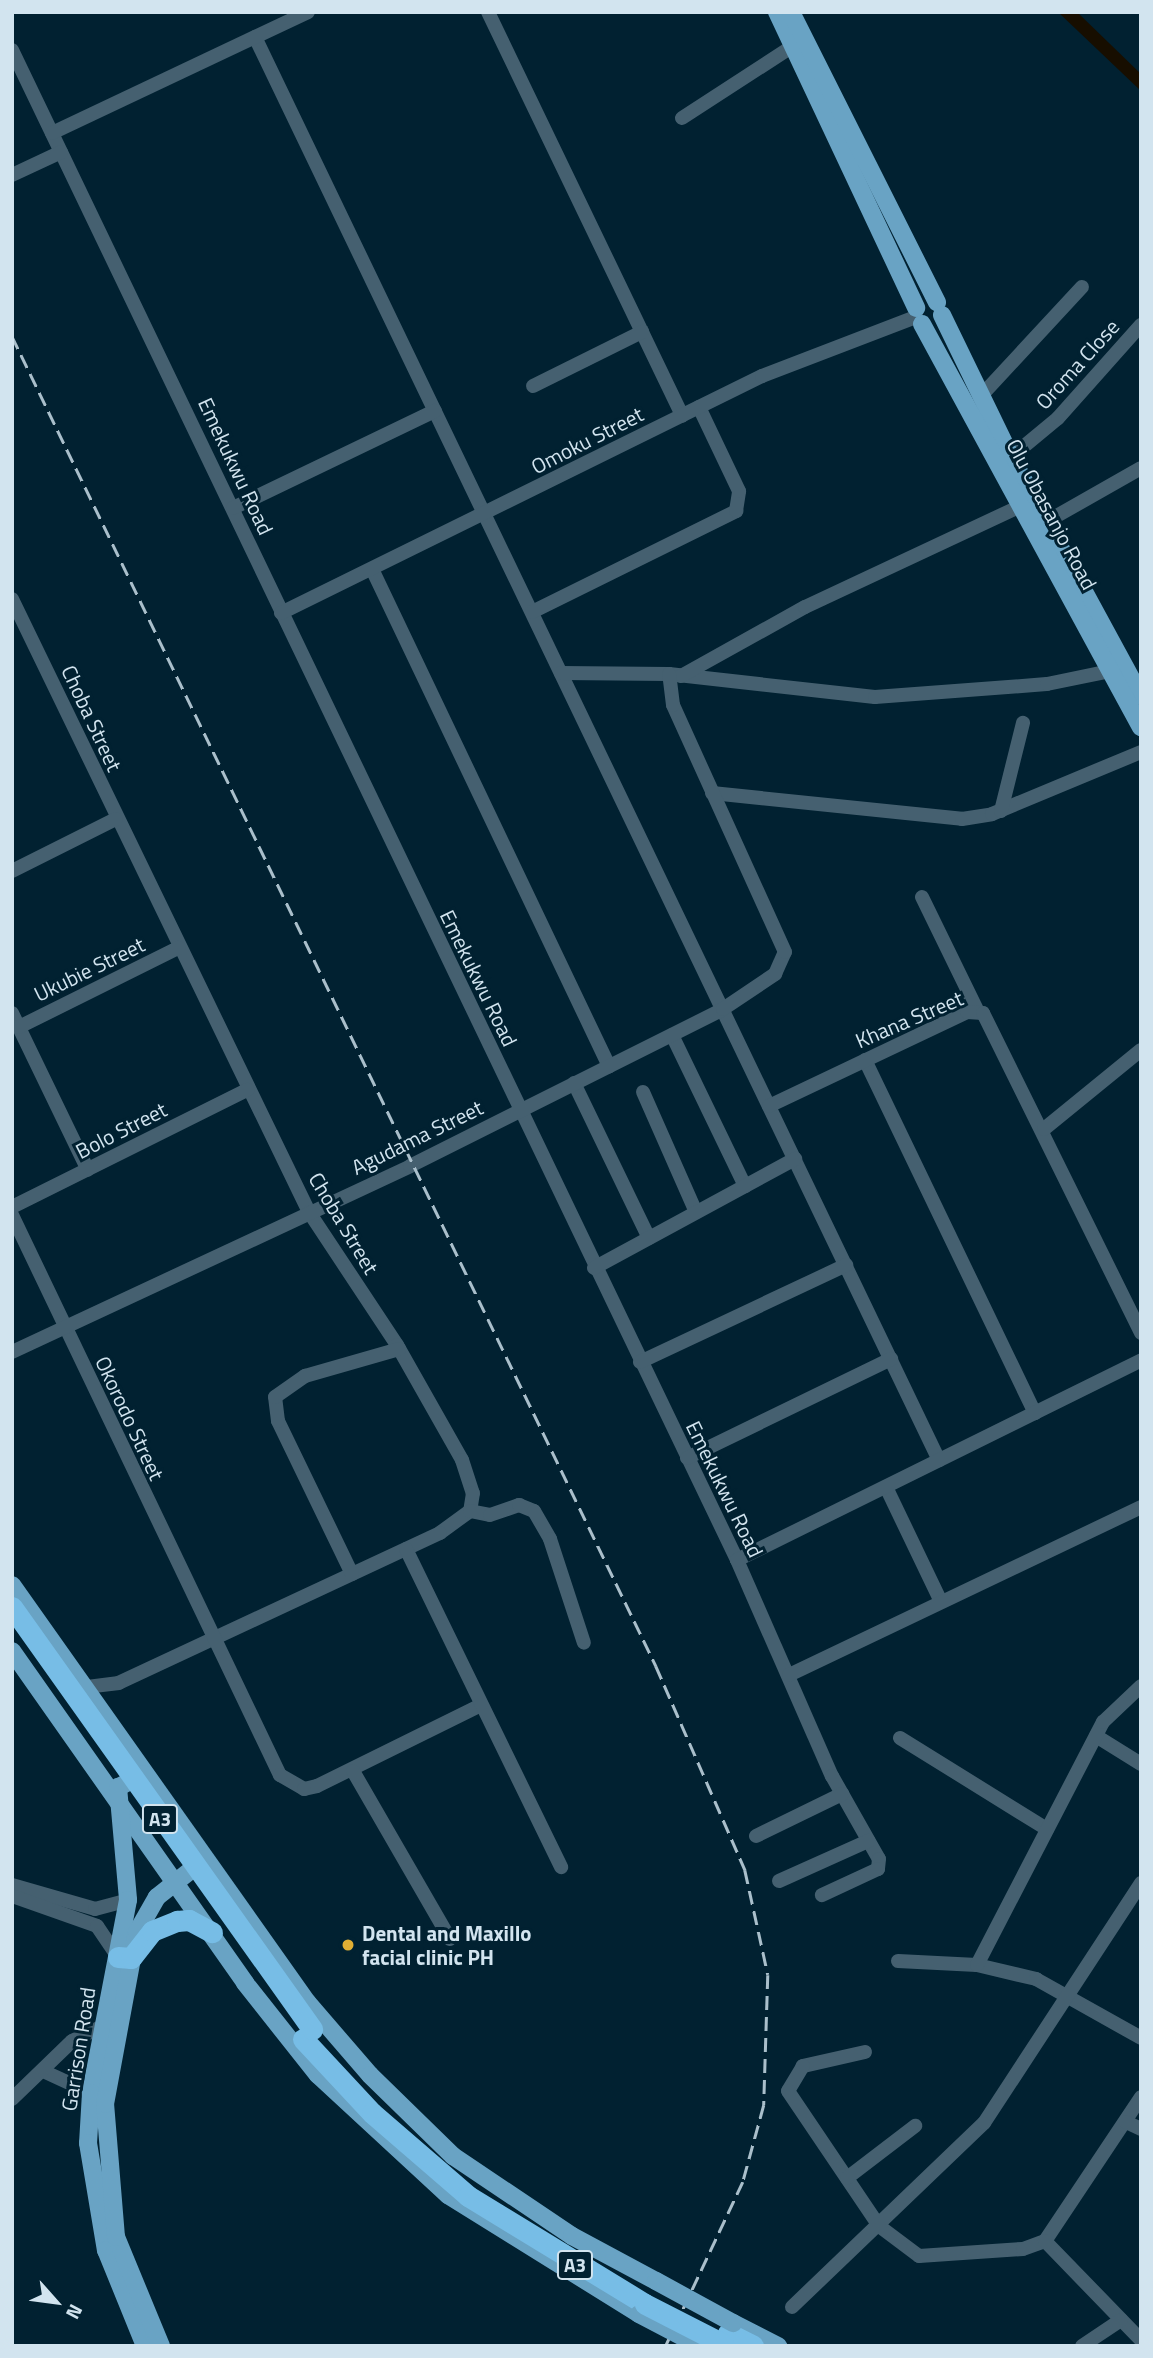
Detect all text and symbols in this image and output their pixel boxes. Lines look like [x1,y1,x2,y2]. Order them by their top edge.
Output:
street label: Oroma Close [1030,314,1124,414]
street label: Emekukwu Road [193,393,279,539]
street label: Omoku Street [527,401,647,479]
street label: Olu Obasanjo Road [1002,434,1102,594]
street label: Choba Street [56,661,128,775]
street label: Emekukwu Road [435,906,523,1050]
street label: Ukubie Street [30,931,148,1007]
street label: Khana Street [851,985,967,1053]
street label: Agudama Street [347,1094,487,1180]
street label: Bolo Street [71,1096,171,1164]
street label: Choba Street [304,1168,384,1278]
street label: Okorodo Street [90,1352,170,1484]
street label: Emekukwu Road [681,1417,769,1561]
road number: A3 [141,1803,179,1834]
place label: Dental and Maxillo facial clinic PH [362,1920,532,1970]
marker: Dental and Maxillo facial clinic PH [340,1937,356,1953]
street label: Garrison Road [56,1985,100,2113]
road number: A3 [556,2250,594,2280]
north arrow [21,2267,91,2337]
text: N [59,2299,91,2325]

